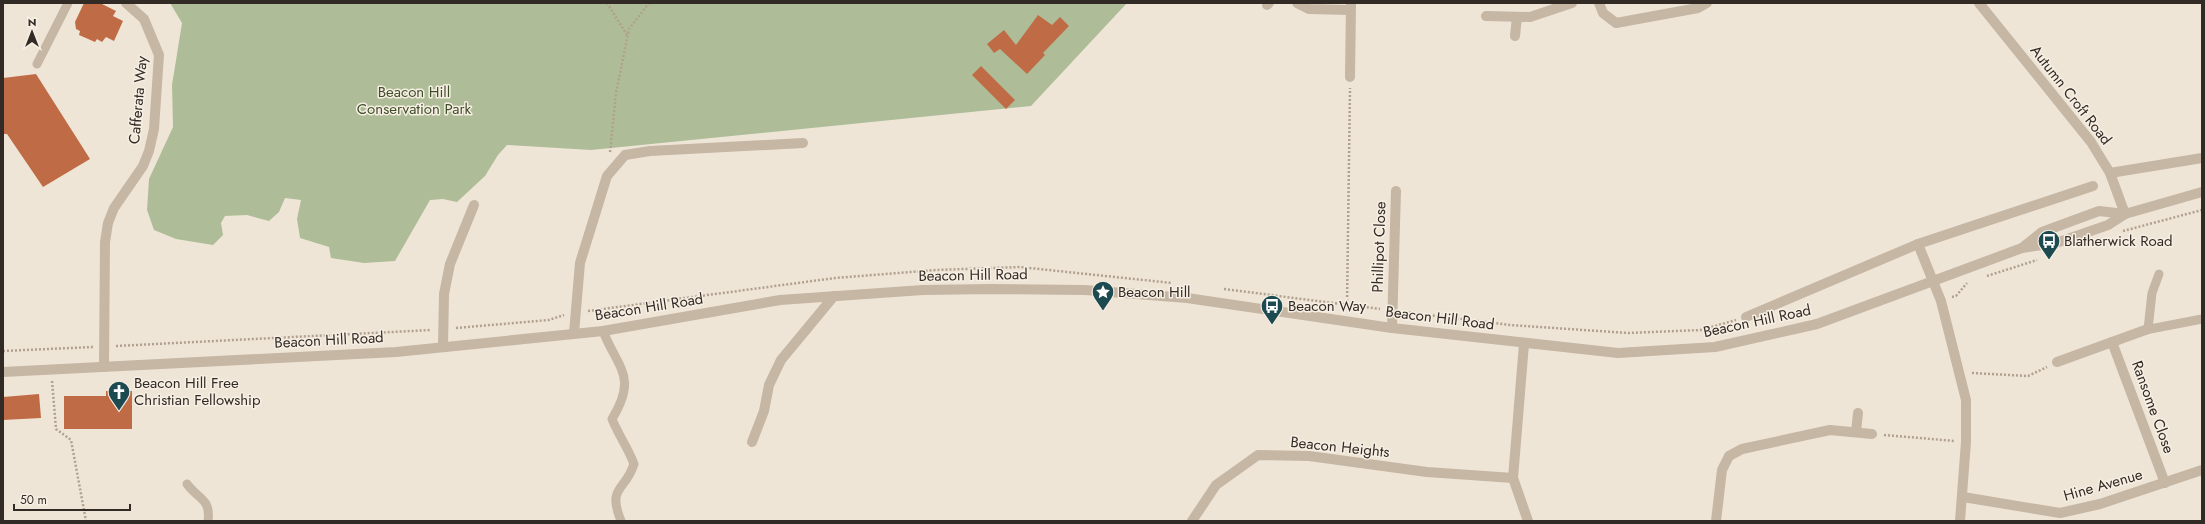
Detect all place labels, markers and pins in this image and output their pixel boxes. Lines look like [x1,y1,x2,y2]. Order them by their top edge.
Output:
bus stop icon: Blatherwick Road [2036,228,2062,261]
place label: Blatherwick Road [2064,230,2173,252]
place icon: Beacon Hill [1090,279,1116,312]
place label: Beacon Hill [1118,281,1191,303]
bus stop icon: Beacon Way [1259,293,1285,326]
place label: Beacon Way [1288,295,1367,317]
place label: Beacon Hill Free Christian Fellowship [134,372,261,411]
church icon: Beacon Hill Free Christian Fellowship [106,379,132,412]

